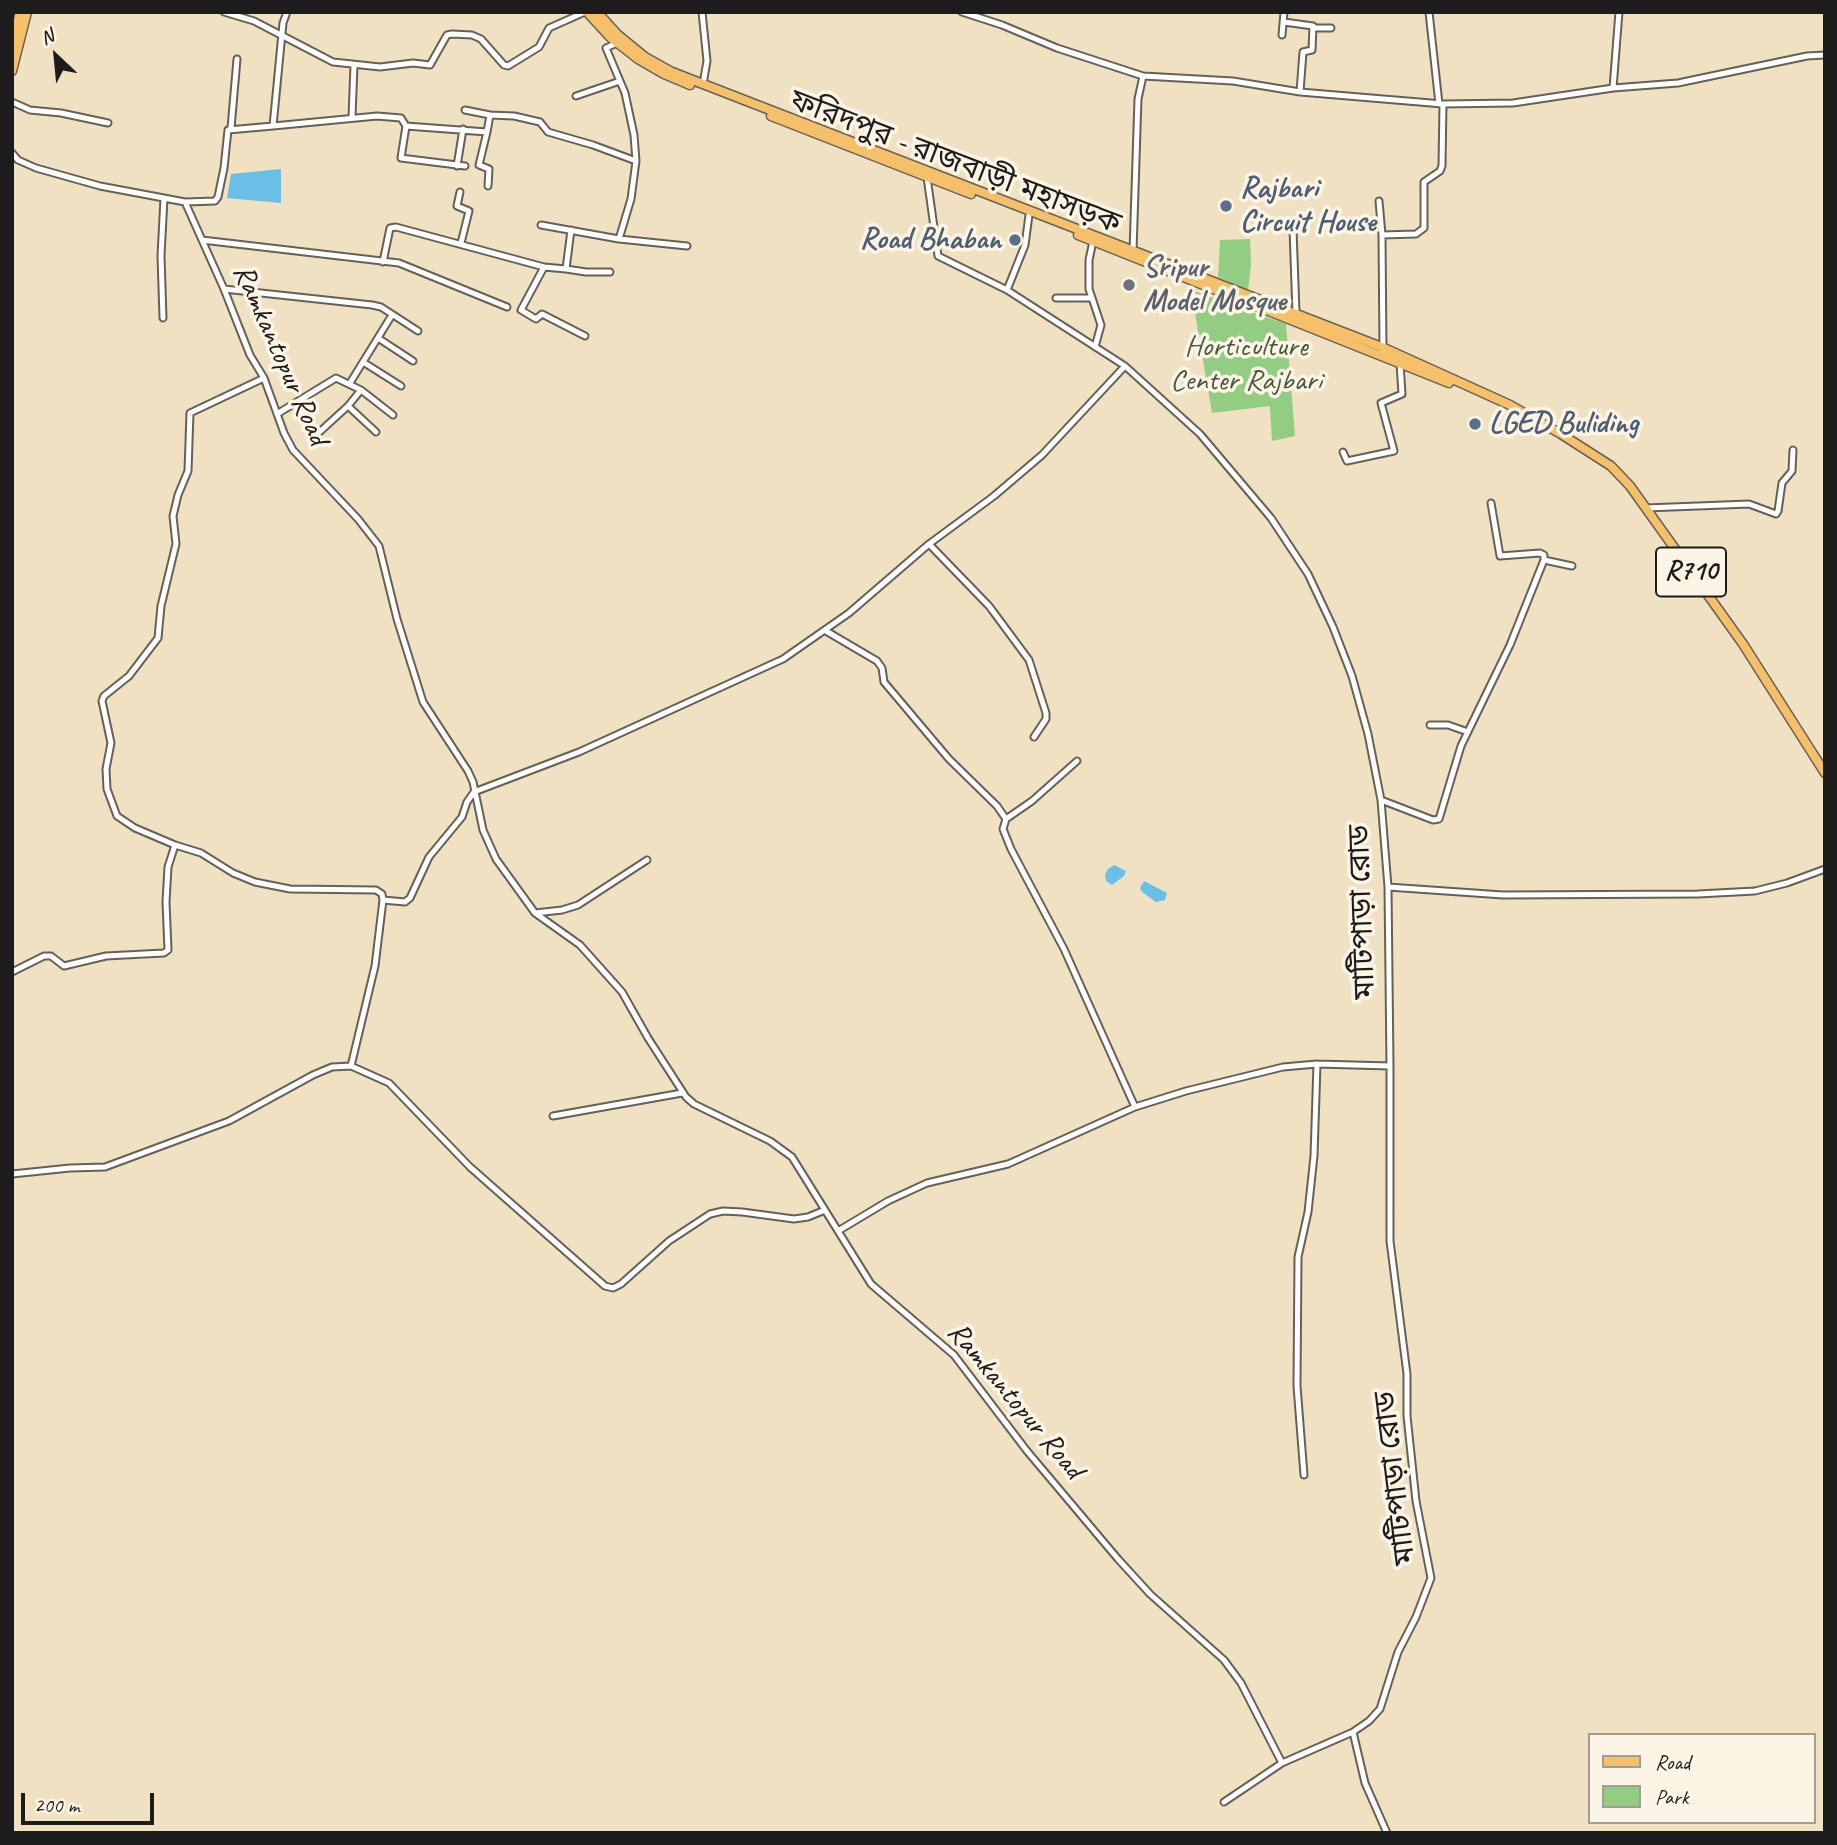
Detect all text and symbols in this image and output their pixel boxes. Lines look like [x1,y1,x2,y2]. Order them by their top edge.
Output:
north arrow [21,21,91,91]
text: N [36,24,57,50]
street label: ফরিদপুর - রাজবাড়ী মহাসড়ক [784,83,1126,243]
place label: Rajbari Circuit House [1240,171,1376,242]
marker: Rajbari Circuit House [1218,198,1234,214]
place label: Road Bhaban [860,222,1001,258]
marker: Road Bhaban [1007,232,1023,248]
place label: Sripur Model Mosque [1143,250,1286,320]
street label: Ramkantopur Road [224,259,336,451]
marker: Sripur Model Mosque [1121,277,1137,293]
park label: Horticulture Center Rajbari [1170,329,1322,400]
place label: LGED Buliding [1489,406,1638,442]
marker: LGED Buliding [1467,416,1483,432]
road number: R710 [1656,548,1726,596]
street label: মাটিপাড়া রোড [1342,824,1384,1000]
street label: Ramkantopur Road [939,1315,1091,1487]
street label: মাটিপাড়া রোড [1367,1389,1425,1567]
legend [1588,1733,1816,1824]
text: Road [1655,1749,1690,1775]
scale bar [24,1778,158,1822]
text: Park [1655,1784,1688,1810]
text: 200 m [34,1792,79,1818]

